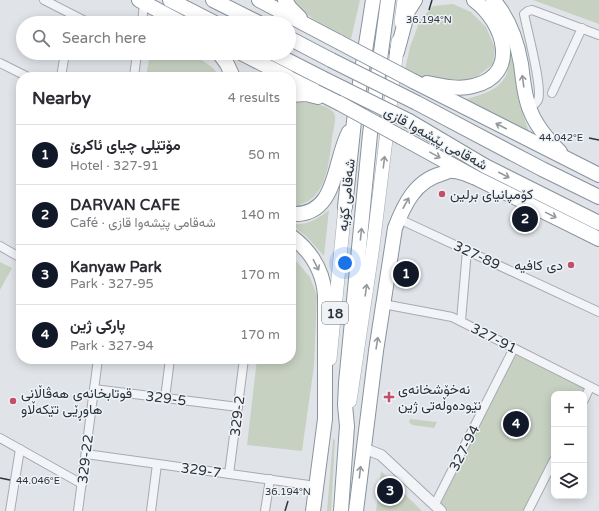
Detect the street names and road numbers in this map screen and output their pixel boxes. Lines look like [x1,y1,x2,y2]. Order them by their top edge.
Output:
street label: شەقامی پێشەوا قازی [381,103,490,175]
street label: شەقامی کۆیە [334,158,359,232]
street label: 327-89 [451,237,503,274]
road number: 18 [322,302,348,324]
street label: 327-91 [468,320,520,357]
street label: 329-5 [145,388,187,409]
street label: 329-2 [227,395,248,437]
street label: 327-94 [446,422,483,474]
street label: 329-22 [74,433,97,485]
street label: 329-7 [180,459,222,482]

